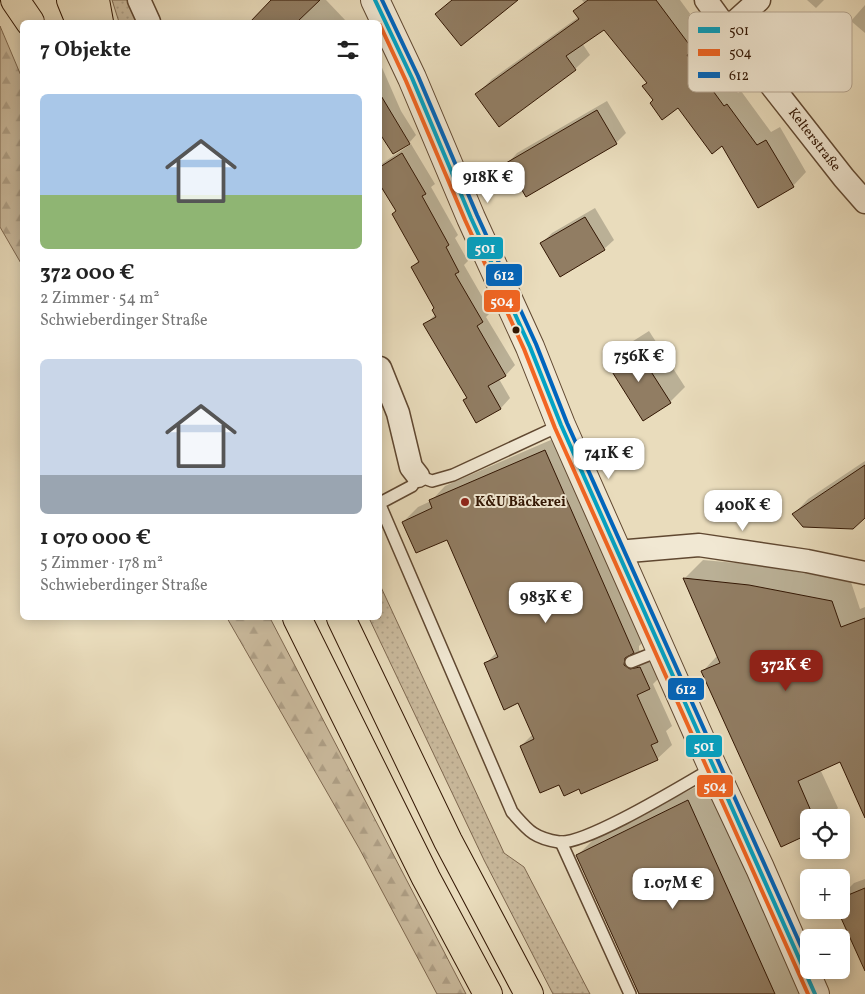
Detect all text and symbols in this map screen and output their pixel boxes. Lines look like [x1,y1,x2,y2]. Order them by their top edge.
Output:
legend [688,12,852,92]
text: 501 [729,22,749,41]
text: 7 Objekte [40,36,131,65]
icon: filters [334,36,362,64]
text: 504 [729,44,752,63]
text: 612 [729,67,749,86]
street label: Kelterstraße [783,104,845,176]
icon: home [156,126,246,216]
pin: 918K € [447,162,529,204]
text: 918K € [463,167,513,189]
line badge: 501 [466,236,504,260]
text: 501 [475,240,495,259]
text: 372 000 € [40,259,135,288]
line badge: 612 [485,263,523,287]
text: 612 [494,267,514,286]
text: 2 Zimmer · 54 m² [40,288,159,310]
line badge: 504 [483,289,521,313]
text: 504 [490,293,514,312]
text: Schwieberdinger Straße [40,310,208,332]
unlabelled marker [511,325,521,335]
pin: 756K € [598,340,680,383]
text: 756K € [614,346,664,368]
icon: home [156,391,246,481]
pin: 741K € [568,438,650,480]
text: 741K € [584,443,634,465]
pin: 400K € [702,490,784,532]
place label: K&U Bäckerei [475,493,566,512]
text: 400K € [715,495,771,517]
marker: K&U Bäckerei [459,496,471,508]
text: 1 070 000 € [40,524,151,553]
text: 5 Zimmer · 178 m² [40,553,163,575]
text: Schwieberdinger Straße [40,575,208,597]
pin: 983K € [505,582,587,624]
text: 983K € [520,587,572,609]
pin: 372K € [745,650,827,692]
text: 372K € [761,655,811,677]
line badge: 612 [667,677,705,701]
text: 612 [676,681,696,700]
line badge: 501 [685,734,723,758]
text: 501 [694,738,714,757]
line badge: 504 [696,774,734,798]
text: 504 [703,778,727,797]
map controls [800,809,850,979]
button: locate [800,809,850,859]
pin: 1.07M € [627,868,719,910]
button: + [800,869,850,919]
text: 1.07M € [644,873,702,895]
button: − [800,929,850,979]

